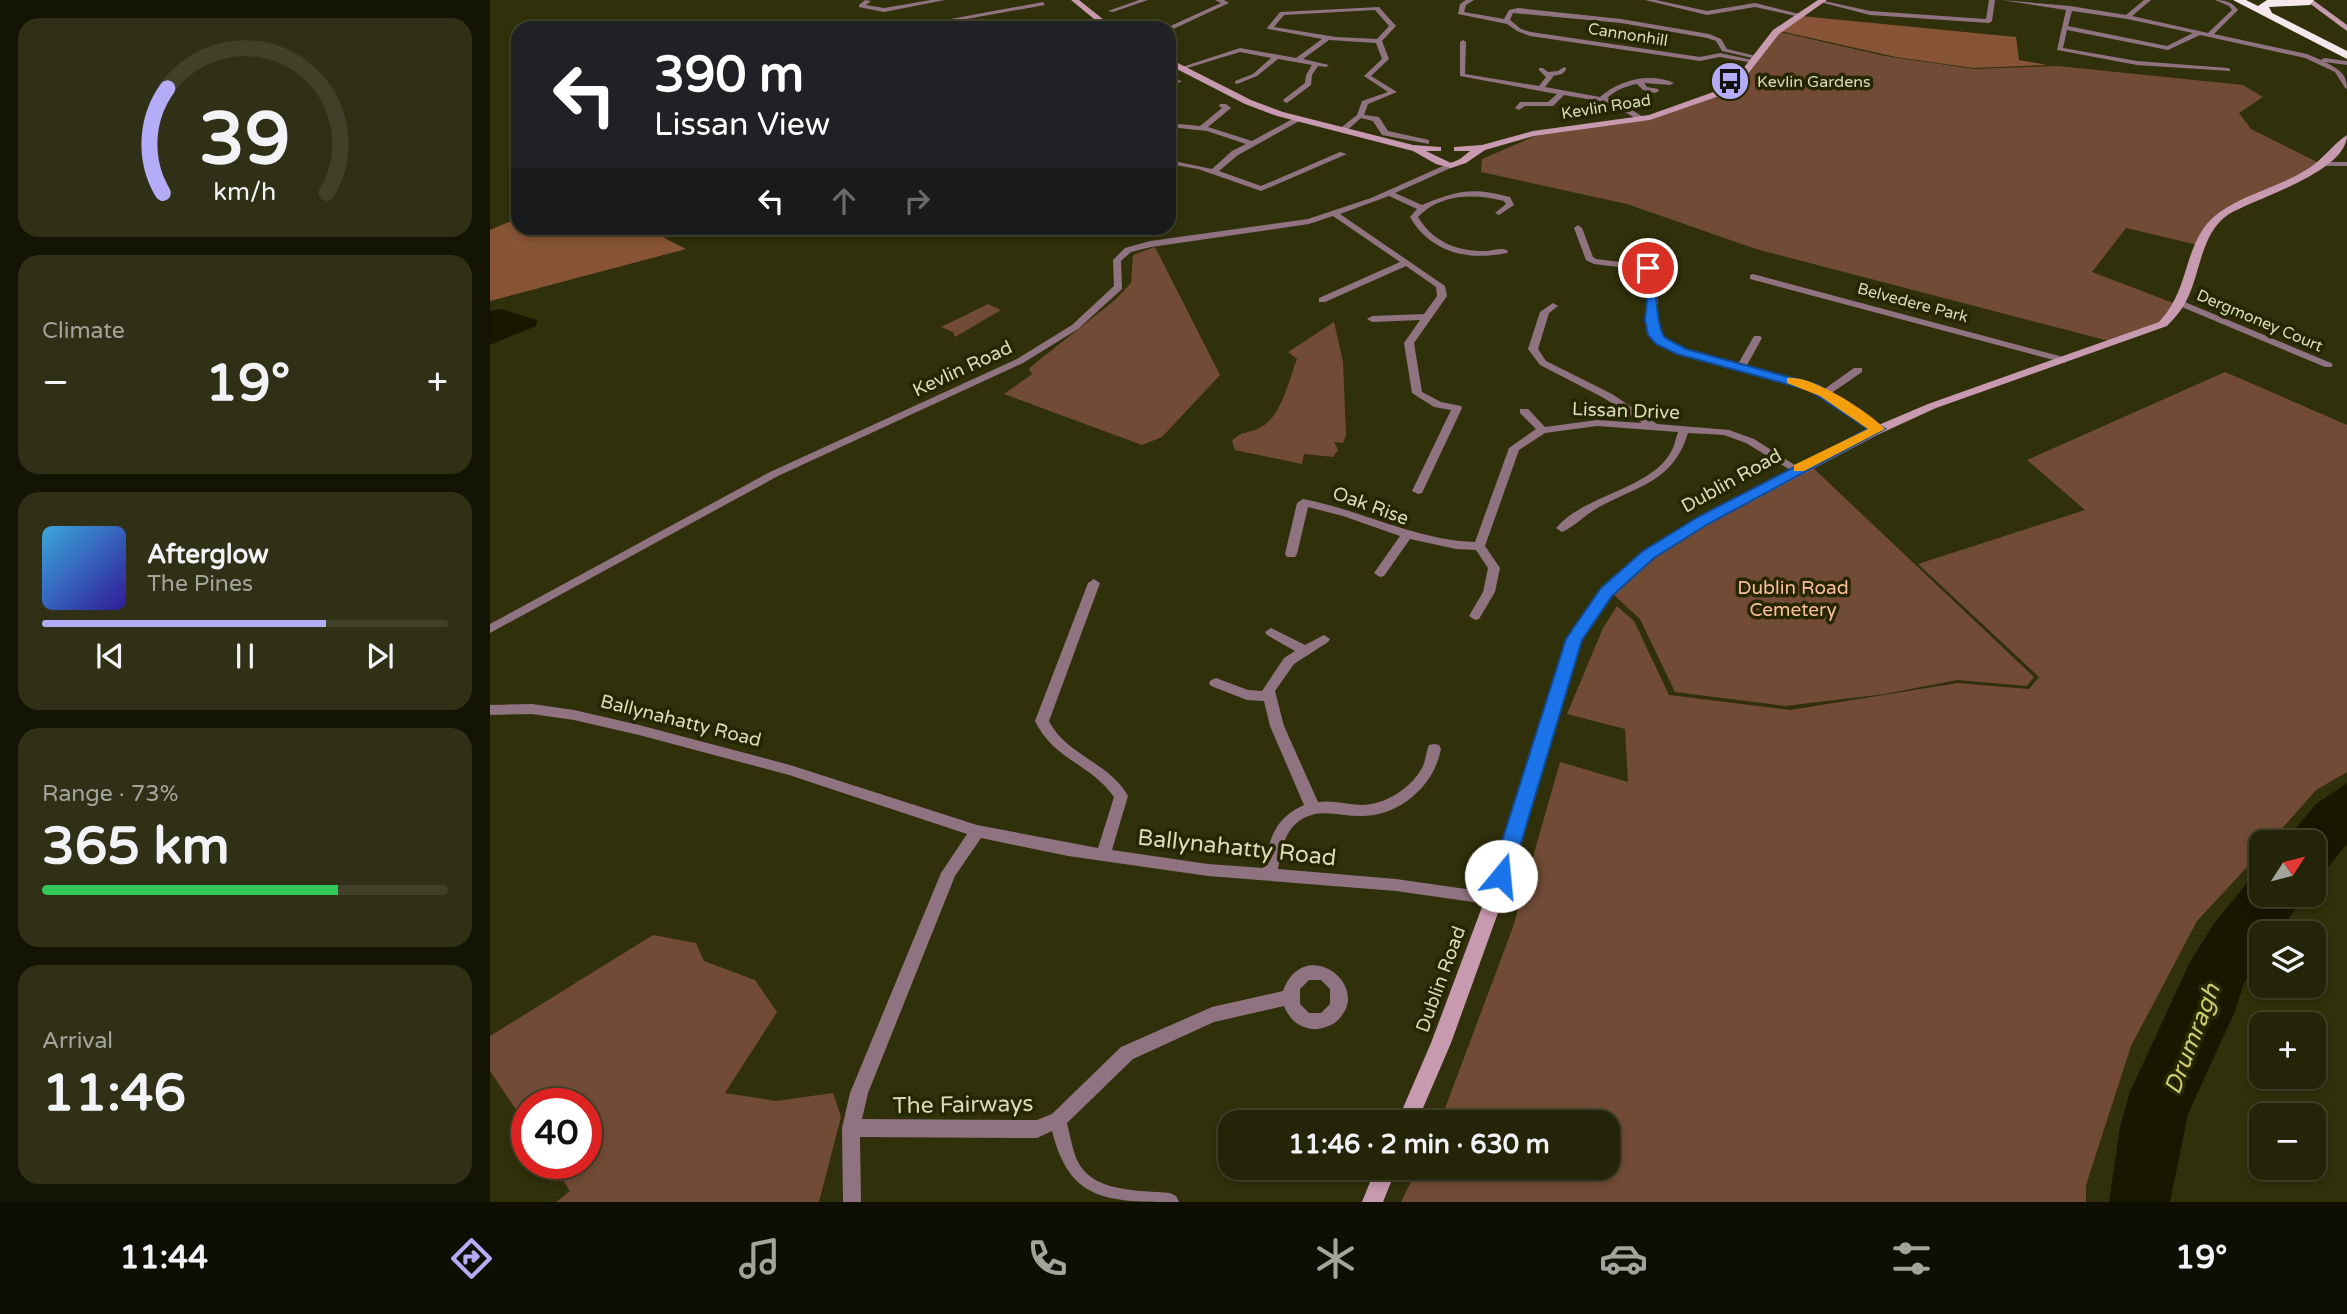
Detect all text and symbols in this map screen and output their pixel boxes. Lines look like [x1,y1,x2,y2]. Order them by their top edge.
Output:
street label: Cannonhill [1586,19,1669,51]
text: 390 m [654,46,804,105]
icon: left [539,49,630,140]
bus stop icon: Kevlin Gardens [1709,60,1751,102]
place label: Kevlin Gardens [1757,72,1871,92]
street label: Kevlin Road [1560,90,1652,124]
text: 39 [199,97,291,185]
text: Lissan View [654,106,830,144]
text: km/h [214,177,276,207]
icon: left [752,182,790,220]
icon: ahead [825,182,863,220]
icon: right [898,182,936,220]
pin [1618,238,1678,298]
icon: arrive [1629,249,1667,287]
street label: Belvedere Park [1855,279,1971,327]
street label: Dergmoney Court [2193,285,2326,357]
text: Climate [42,317,125,345]
street label: Kevlin Road [909,336,1016,402]
text: 19° [205,352,290,415]
text: − [42,360,69,406]
text: + [427,360,448,406]
street label: Lissan Drive [1572,398,1680,424]
street label: Dublin Road [1677,444,1786,518]
street label: Oak Rise [1330,482,1412,530]
text: Afterglow [147,539,269,570]
text: The Pines [147,570,253,598]
park label: Dublin Road Cemetery [1737,577,1849,621]
icon: previous [91,637,129,675]
icon: pause [226,637,264,675]
icon: next [361,637,399,675]
street label: Ballynahatty Road [598,690,764,752]
text: Range · 73% [42,780,178,808]
text: 365 km [42,815,230,878]
street label: Ballynahatty Road [1136,824,1338,872]
north arrow [2249,830,2326,906]
map controls [2249,830,2326,1180]
position arrow [1464,839,1538,913]
button: layers [2249,921,2326,998]
street label: Dublin Road [1412,923,1470,1035]
water label: Drumragh [2158,979,2227,1099]
button: + [2249,1012,2326,1089]
text: Arrival [42,1027,113,1055]
text: 11:46 [42,1062,186,1125]
speed limit sign: 40 [511,1088,602,1179]
street label: The Fairways [892,1090,1034,1120]
button: − [2249,1103,2326,1180]
text: 11:46 · 2 min · 630 m [1288,1129,1550,1160]
icon: directions [447,1234,496,1283]
icon: music [735,1234,784,1283]
icon: phone [1023,1234,1072,1283]
icon: climate [1311,1234,1360,1283]
icon: car [1599,1234,1648,1283]
icon: filters [1887,1234,1936,1283]
text: 11:44 [119,1239,208,1277]
text: 19° [2175,1239,2227,1277]

